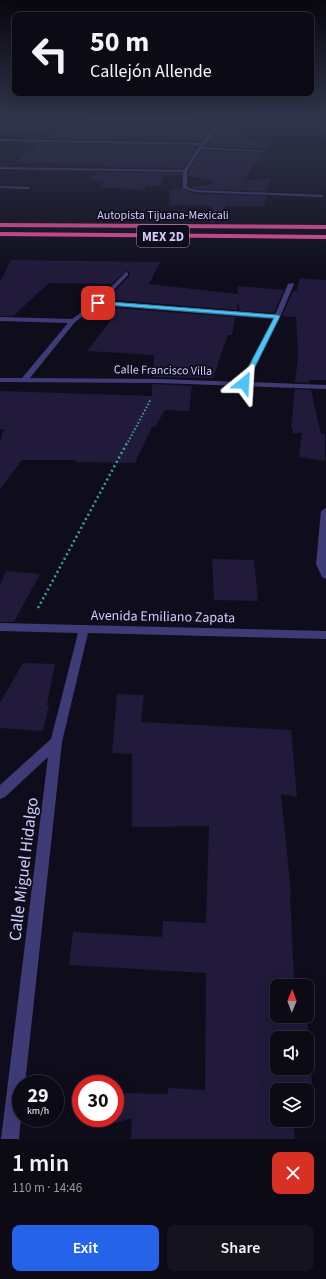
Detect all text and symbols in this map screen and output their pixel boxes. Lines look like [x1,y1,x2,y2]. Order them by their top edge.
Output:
text: 50 m [90,22,149,62]
icon: left [24,28,76,80]
text: Callejón Allende [90,59,212,84]
street label: Autopista Tijuana-Mexicali [97,207,229,224]
road number: MEX 2D [137,225,189,247]
pin [81,286,115,320]
icon: arrive [87,292,109,314]
street label: Calle Francisco Villa [114,361,212,380]
position arrow [223,362,265,404]
street label: Avenida Emiliano Zapata [91,606,235,628]
street label: Calle Miguel Hidalgo [3,796,45,942]
north arrow [270,979,314,1023]
map controls [270,979,314,1127]
button: sound [270,1031,314,1075]
speed limit sign: 30 [72,1075,124,1127]
text: 29 [27,1082,49,1110]
button: layers [270,1083,314,1127]
text: km/h [27,1104,49,1118]
text: 1 min [12,1146,69,1181]
button: close [272,1152,314,1194]
text: 110 m · 14:46 [12,1179,82,1197]
button: Exit [12,1225,159,1271]
button: Share [167,1225,314,1271]

